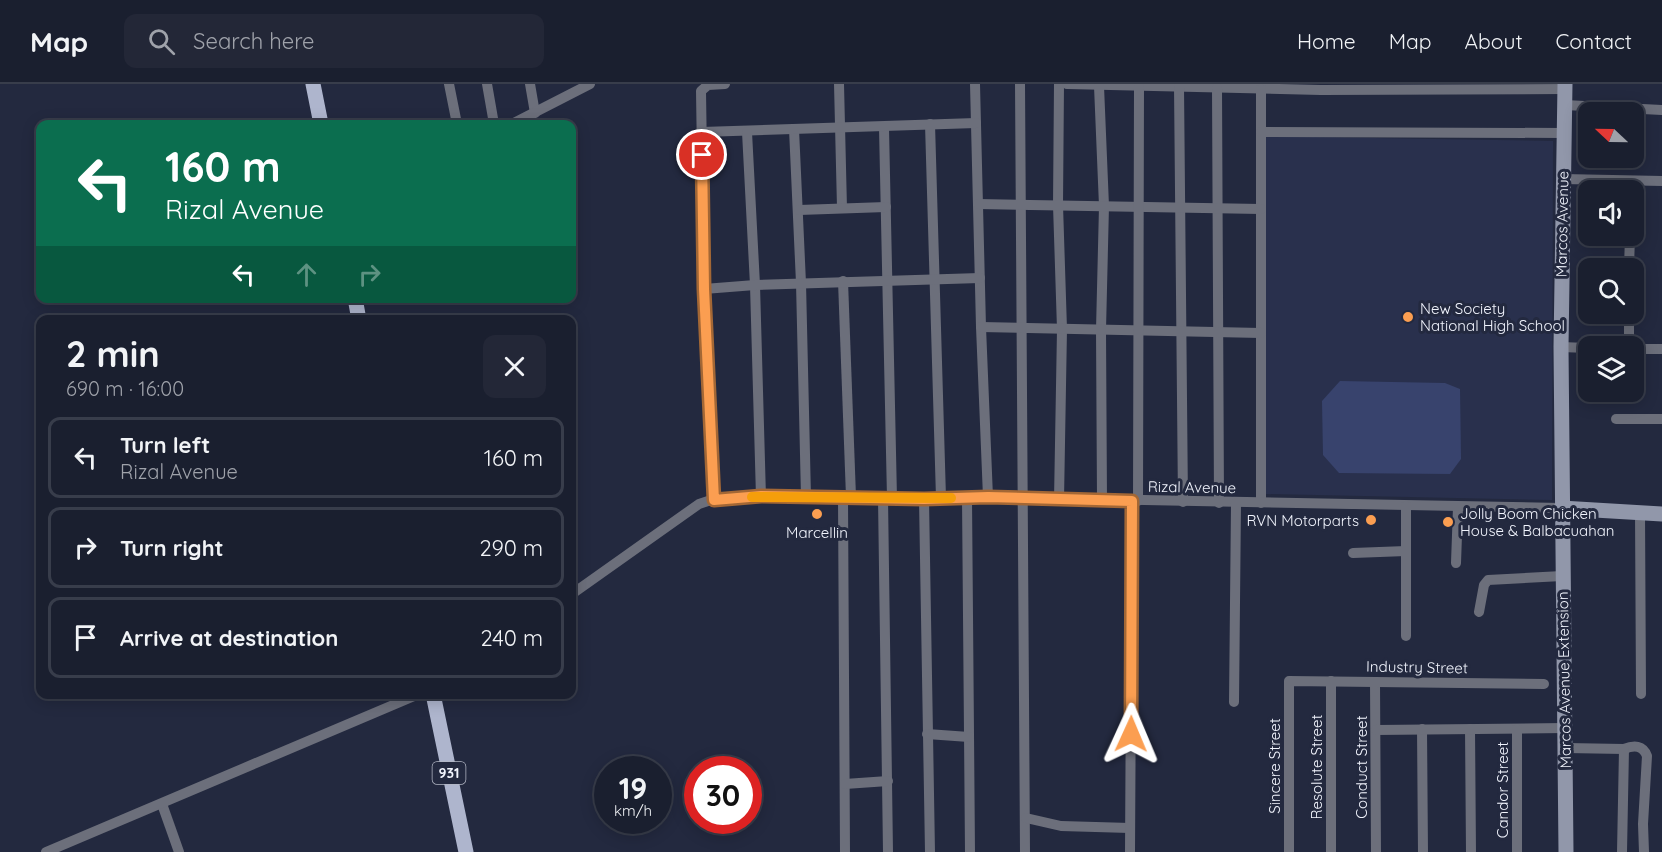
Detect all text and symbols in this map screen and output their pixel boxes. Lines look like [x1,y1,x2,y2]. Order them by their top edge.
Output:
search box [124,14,544,68]
text: Map [30,24,88,59]
icon: search [145,25,178,58]
text: Search here [193,27,315,55]
text: Home [1297,28,1356,54]
text: Map [1389,28,1432,54]
text: About [1465,28,1523,54]
text: Contact [1556,28,1632,54]
north arrow [1578,102,1644,168]
map controls [1578,102,1644,402]
pin [676,129,727,180]
icon: arrive [685,138,718,171]
text: 160 m [165,140,281,193]
icon: left [66,144,144,222]
street label: Marcos Avenue [1552,171,1572,277]
button: sound [1578,180,1644,246]
text: Rizal Avenue [165,192,324,226]
icon: left [227,258,260,291]
icon: ahead [290,258,323,291]
icon: right [353,258,386,291]
button: search [1578,258,1644,324]
place label: New Society National High School [1420,299,1565,335]
marker: New Society National High School [1401,310,1415,324]
text: 2 min [66,331,160,376]
button: close [483,335,546,398]
button: layers [1578,336,1644,402]
text: 690 m · 16:00 [66,376,184,401]
text: Turn left [120,431,210,459]
icon: left [69,441,102,474]
text: 160 m [484,444,543,472]
text: Rizal Avenue [120,459,238,484]
street label: Rizal Avenue [1148,477,1236,497]
place label: Jolly Boom Chicken House & Balbacuahan [1460,504,1614,540]
marker: Marcellin [810,507,824,521]
place label: RVN Motorparts [1246,511,1359,530]
marker: RVN Motorparts [1364,513,1378,527]
marker: Jolly Boom Chicken House & Balbacuahan [1441,515,1455,529]
place label: Marcellin [786,523,848,542]
icon: right [69,531,102,564]
text: Turn right [120,534,224,562]
text: 290 m [479,534,543,562]
street label: Marcos Avenue Extension [1553,591,1575,769]
icon: arrive [69,621,102,654]
text: Arrive at destination [120,624,338,652]
text: 240 m [480,624,543,652]
street label: Industry Street [1366,657,1468,677]
position arrow [1099,702,1163,766]
street label: Resolute Street [1307,714,1326,820]
street label: Conduct Street [1352,715,1371,819]
street label: Sincere Street [1265,718,1284,814]
street label: Candor Street [1493,742,1512,838]
speed limit sign: 30 [684,756,762,834]
road number: 931 [432,762,466,784]
text: 19 [619,769,647,807]
text: km/h [614,801,652,820]

